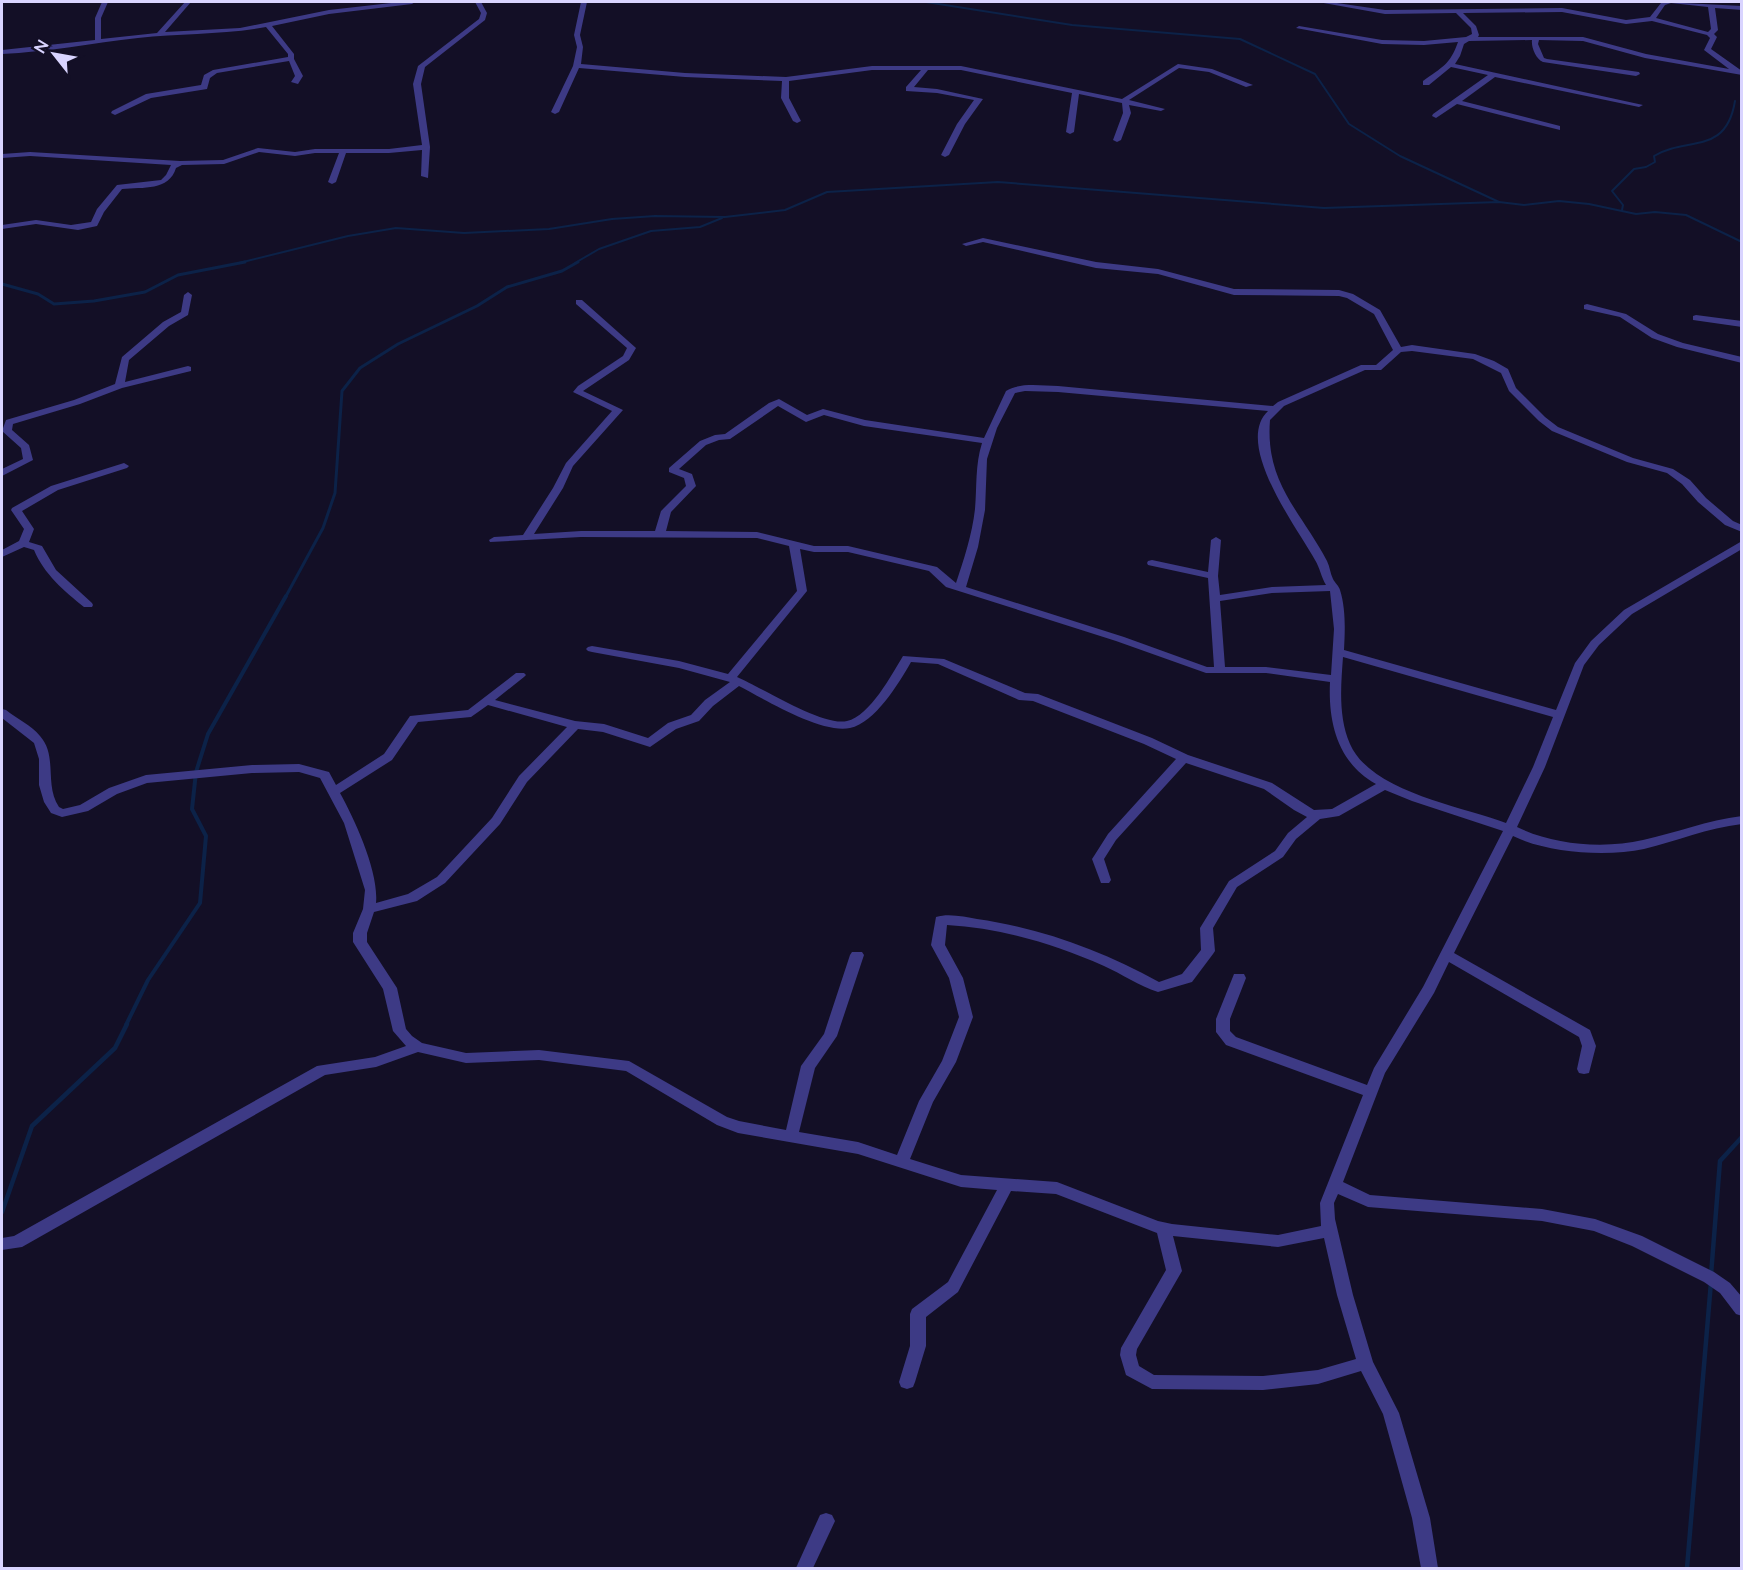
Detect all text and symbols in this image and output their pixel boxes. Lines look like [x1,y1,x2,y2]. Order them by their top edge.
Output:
north arrow [24,24,84,84]
text: N [29,36,52,56]

